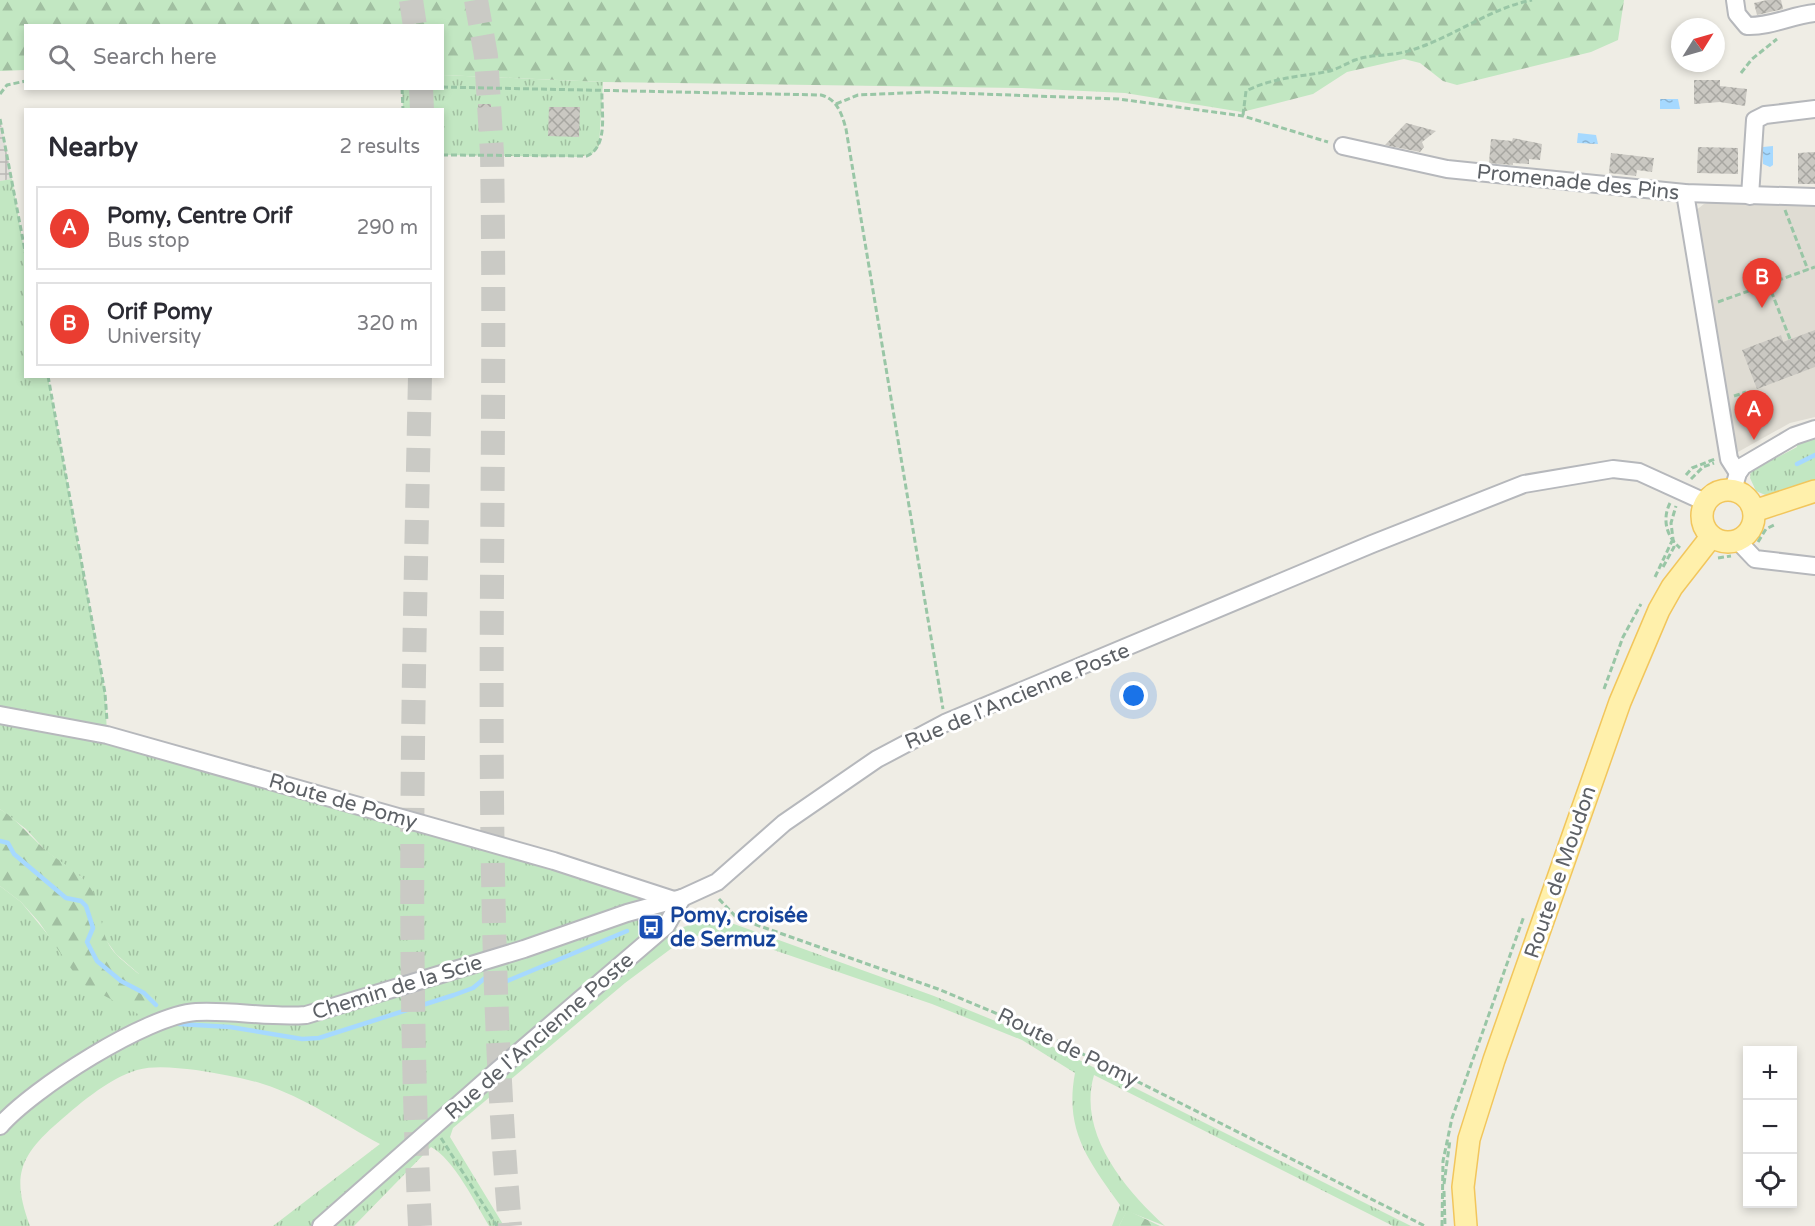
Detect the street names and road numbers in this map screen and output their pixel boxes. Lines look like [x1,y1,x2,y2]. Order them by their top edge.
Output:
street label: Promenade des Pins [1475,159,1680,206]
street label: Rue de l'Ancienne Poste [901,638,1133,755]
street label: Route de Pomy [266,768,420,835]
street label: Route de Moudon [1519,783,1602,962]
street label: Rue de l'Ancienne Poste [440,948,639,1125]
street label: Chemin de la Scie [309,950,485,1025]
street label: Route de Pomy [993,1003,1142,1092]

